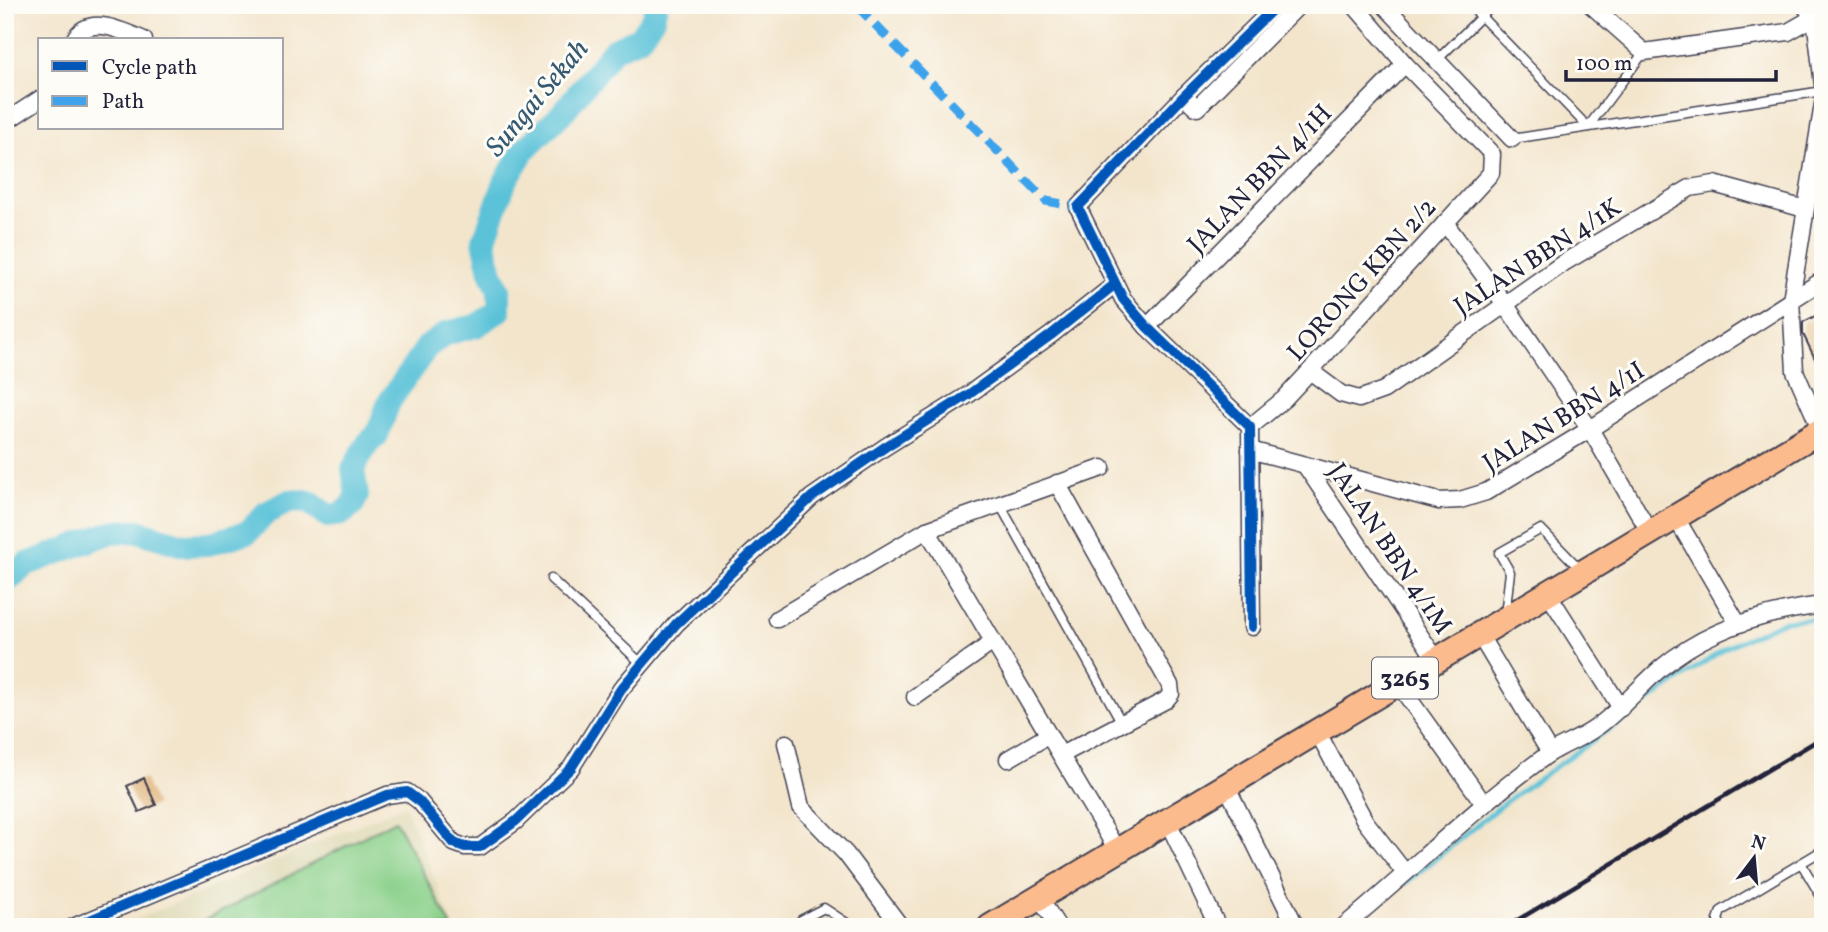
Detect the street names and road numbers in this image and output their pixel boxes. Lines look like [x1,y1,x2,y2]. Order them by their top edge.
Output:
street label: JALAN BBN 4/1H [1180,97,1341,262]
street label: JALAN BBN 4/1K [1447,190,1629,325]
street label: LORONG KBN 2/2 [1279,191,1446,370]
street label: JALAN BBN 4/1I [1476,354,1652,482]
street label: JALAN BBN 4/1M [1319,456,1460,642]
road number: 3265 [1372,658,1438,698]

